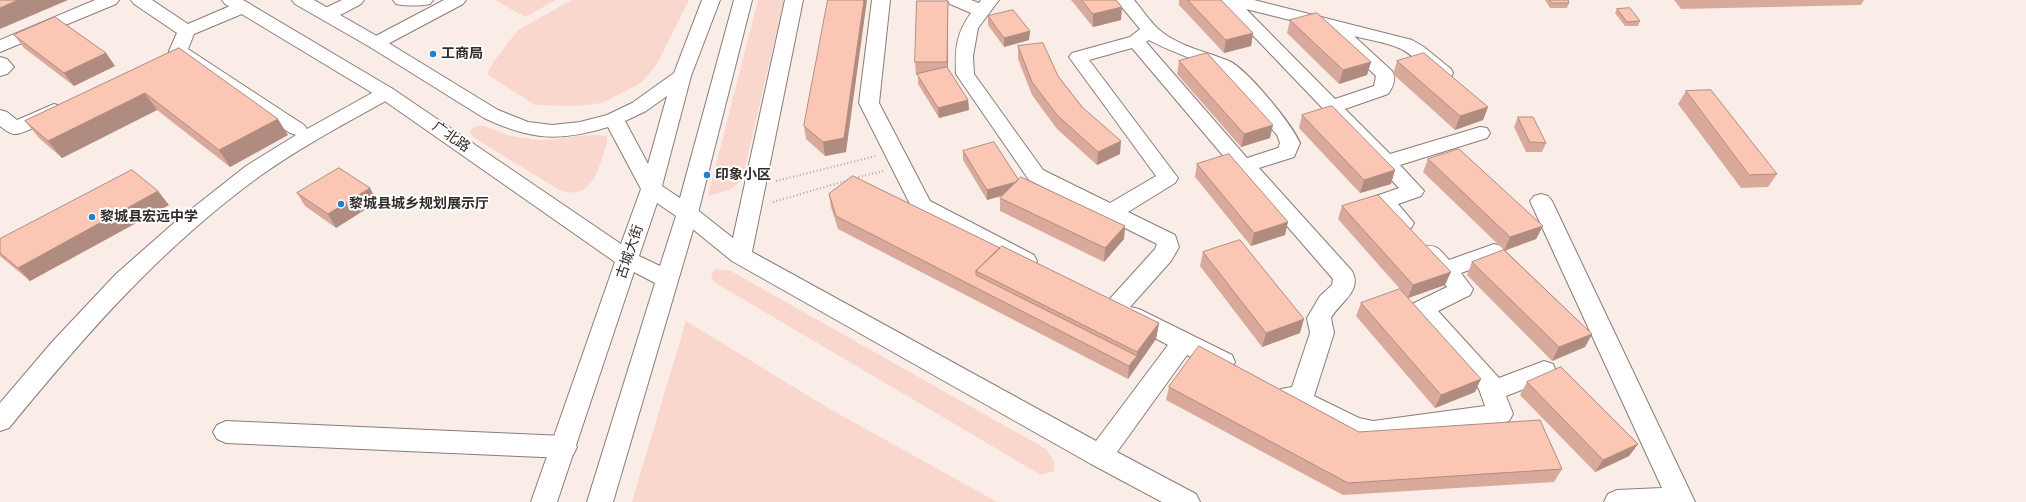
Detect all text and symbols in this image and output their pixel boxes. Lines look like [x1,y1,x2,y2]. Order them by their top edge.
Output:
place label: 工商局 [441,46,483,62]
marker: 工商局 [428,49,438,59]
street label: 广北路 [429,118,473,156]
place label: 印象小区 [715,167,771,183]
marker: 印象小区 [702,170,712,180]
place label: 黎城县城乡规划展示厅 [349,196,489,212]
marker: 黎城县城乡规划展示厅 [336,199,346,209]
place label: 黎城县宏远中学 [100,209,198,225]
marker: 黎城县宏远中学 [87,212,97,222]
street label: 古城大街 [613,223,647,281]

